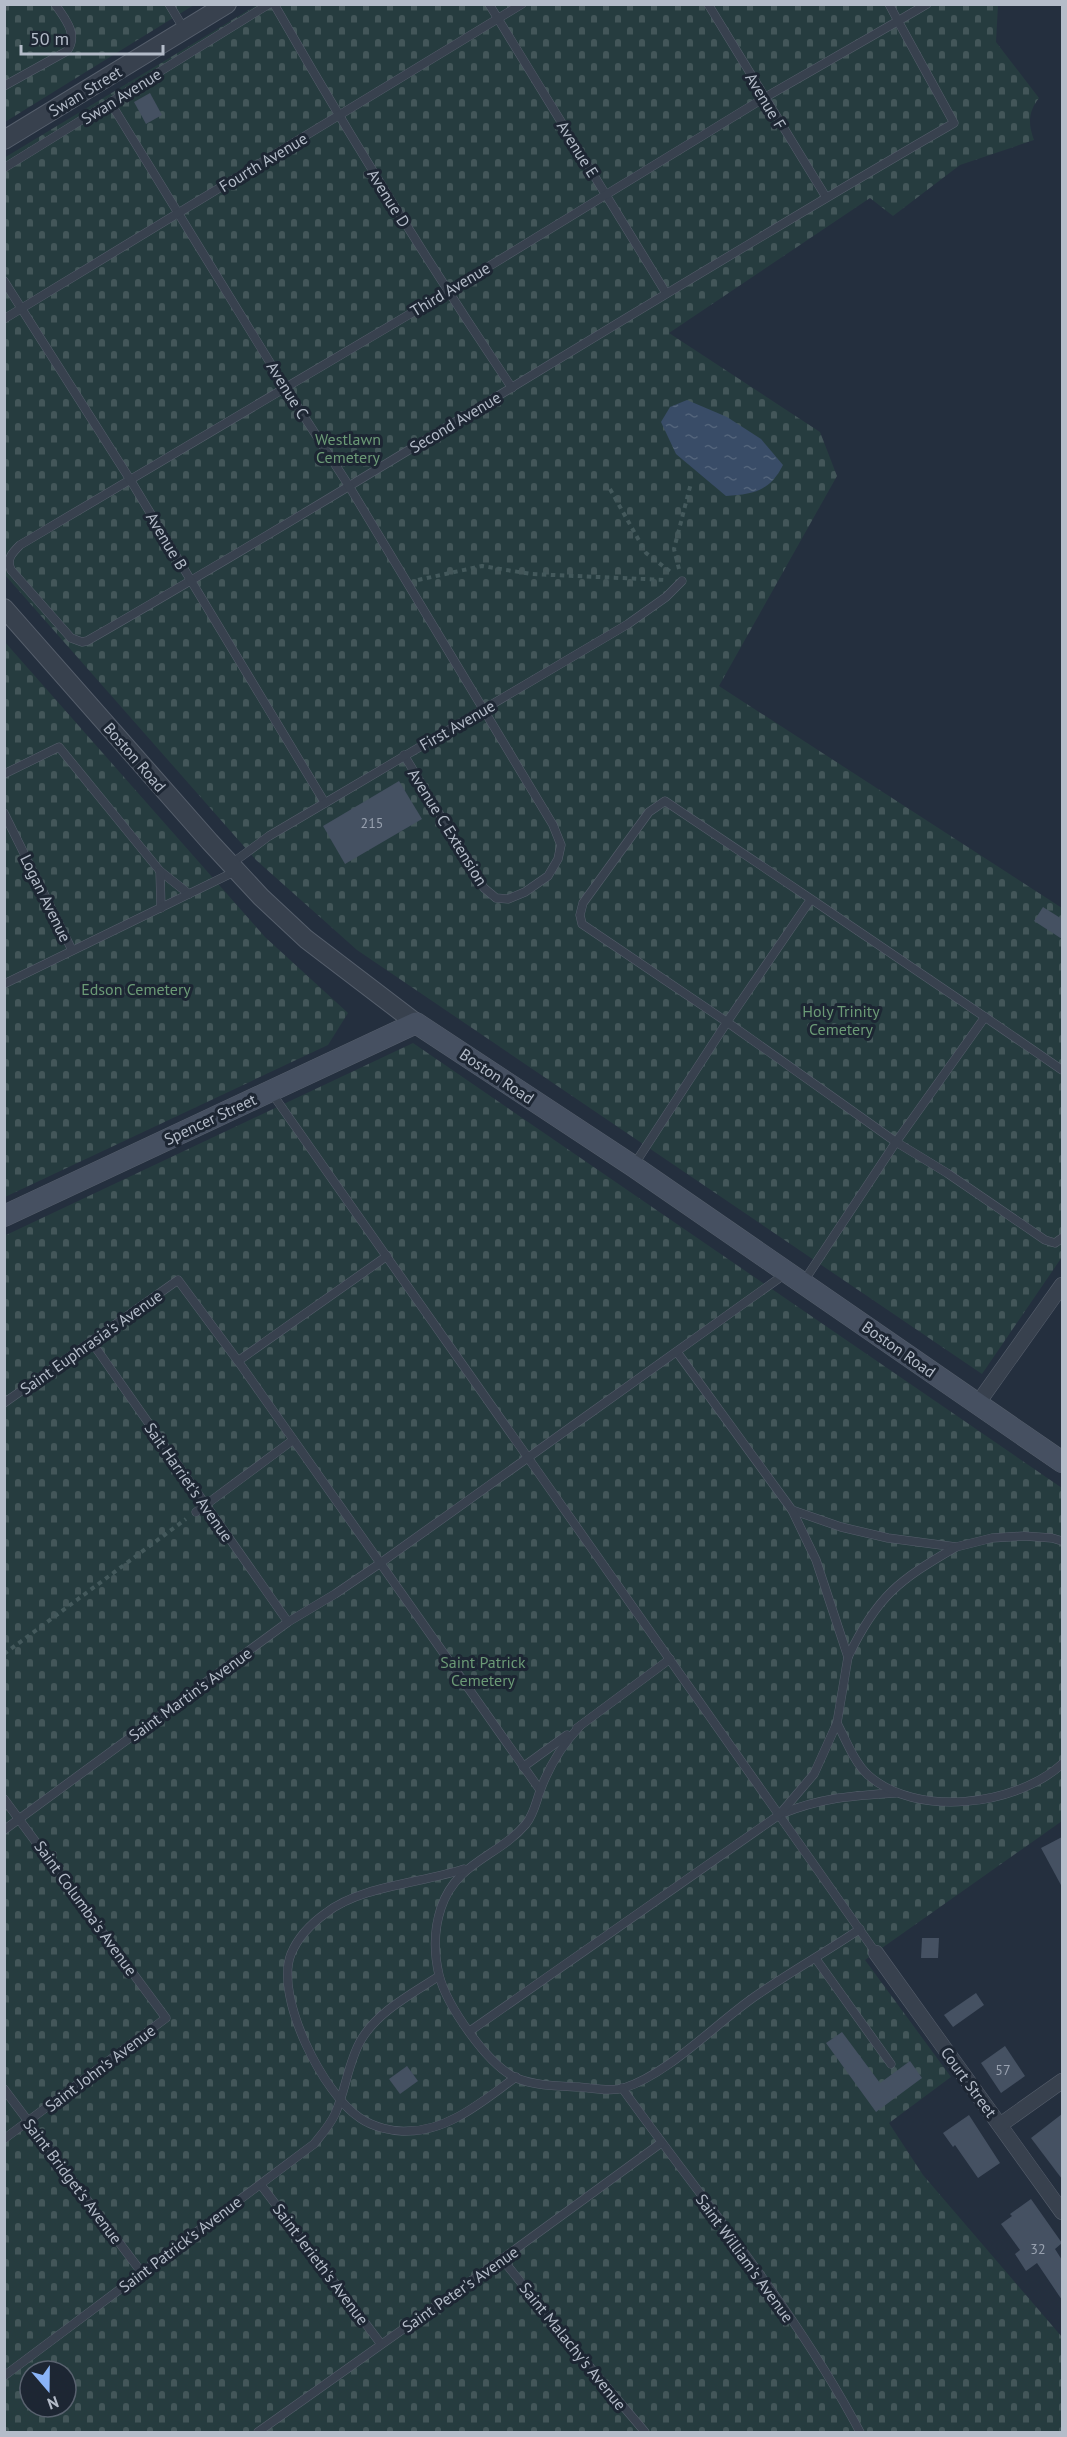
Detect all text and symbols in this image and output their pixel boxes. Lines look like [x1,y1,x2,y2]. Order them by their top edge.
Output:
scale bar [21,18,164,56]
text: 50 m [30,27,69,50]
street label: Swan Street [45,61,126,121]
street label: Swan Avenue [77,63,165,129]
street label: Avenue F [741,69,791,133]
street label: Avenue E [553,117,603,181]
street label: Fourth Avenue [215,128,311,196]
street label: Avenue D [363,165,415,231]
street label: Third Avenue [406,257,494,321]
street label: Avenue C [263,358,313,422]
street label: Second Avenue [406,387,504,457]
park label: Westlawn Cemetery [315,429,381,467]
street label: Avenue B [142,509,192,573]
street label: First Avenue [416,695,498,755]
street label: Boston Road [99,718,171,796]
street label: Avenue C Extension [404,765,492,889]
house number: 215 [361,814,383,832]
street label: Logan Avenue [16,851,76,945]
park label: Edson Cemetery [81,979,191,999]
park label: Holy Trinity Cemetery [802,1001,880,1039]
street label: Boston Road [456,1044,538,1108]
street label: Spencer Street [161,1089,260,1149]
street label: Saint Euphrasia's Avenue [16,1285,166,1399]
street label: Boston Road [858,1316,940,1382]
street label: Sait Harriet's Avenue [140,1419,238,1545]
street label: Saint Martin's Avenue [125,1643,255,1745]
park label: Saint Patrick Cemetery [440,1652,526,1690]
street label: Saint Columba's Avenue [30,1837,142,1979]
street label: Saint John's Avenue [41,2020,159,2116]
street label: Court Street [937,2043,1002,2122]
house number: 57 [995,2061,1011,2079]
street label: Saint Bridget's Avenue [19,2114,127,2248]
street label: Saint William's Avenue [692,2190,798,2326]
street label: Saint Patrick's Avenue [115,2191,245,2297]
street label: Saint Jerieth's Avenue [269,2199,373,2329]
house number: 32 [1030,2240,1046,2258]
street label: Saint Peter's Avenue [398,2241,522,2337]
street label: Saint Malachy's Avenue [515,2278,631,2414]
north arrow [18,2359,78,2419]
text: N [45,2392,61,2414]

